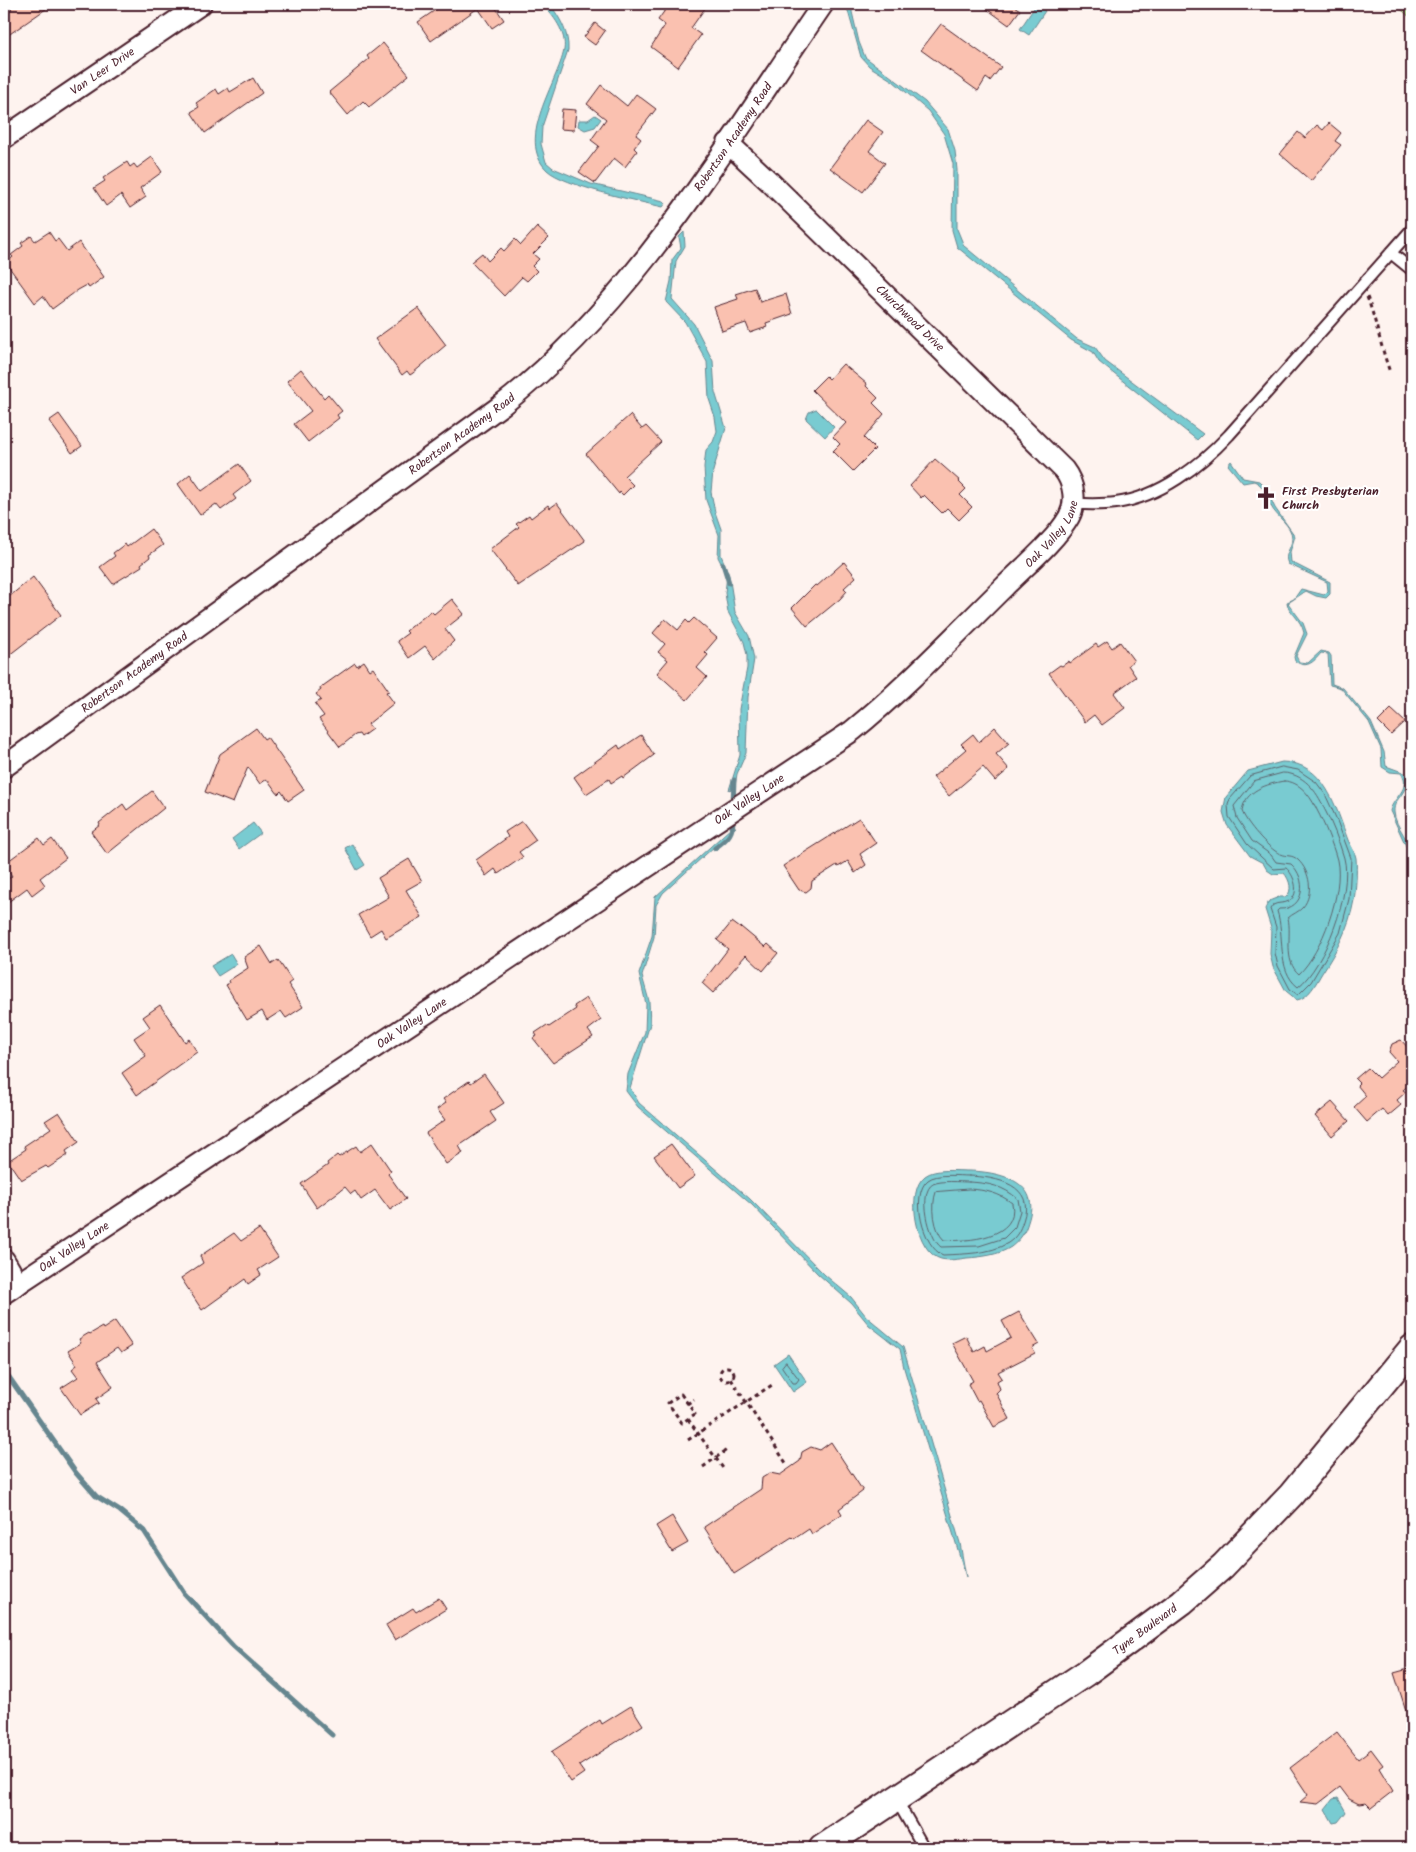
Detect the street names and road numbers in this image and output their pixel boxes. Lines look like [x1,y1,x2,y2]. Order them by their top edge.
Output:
street label: Van Leer Drive [67,42,139,100]
street label: Robertson Academy Road [689,78,778,196]
street label: Churchwood Drive [871,280,949,357]
street label: Robertson Academy Road [405,388,520,480]
street label: Oak Valley Lane [1020,499,1084,572]
street label: Robertson Academy Road [77,627,193,718]
street label: Oak Valley Lane [710,769,789,830]
street label: Oak Valley Lane [373,993,451,1054]
street label: Oak Valley Lane [35,1216,114,1277]
street label: Tyne Boulevard [1109,1599,1182,1660]

